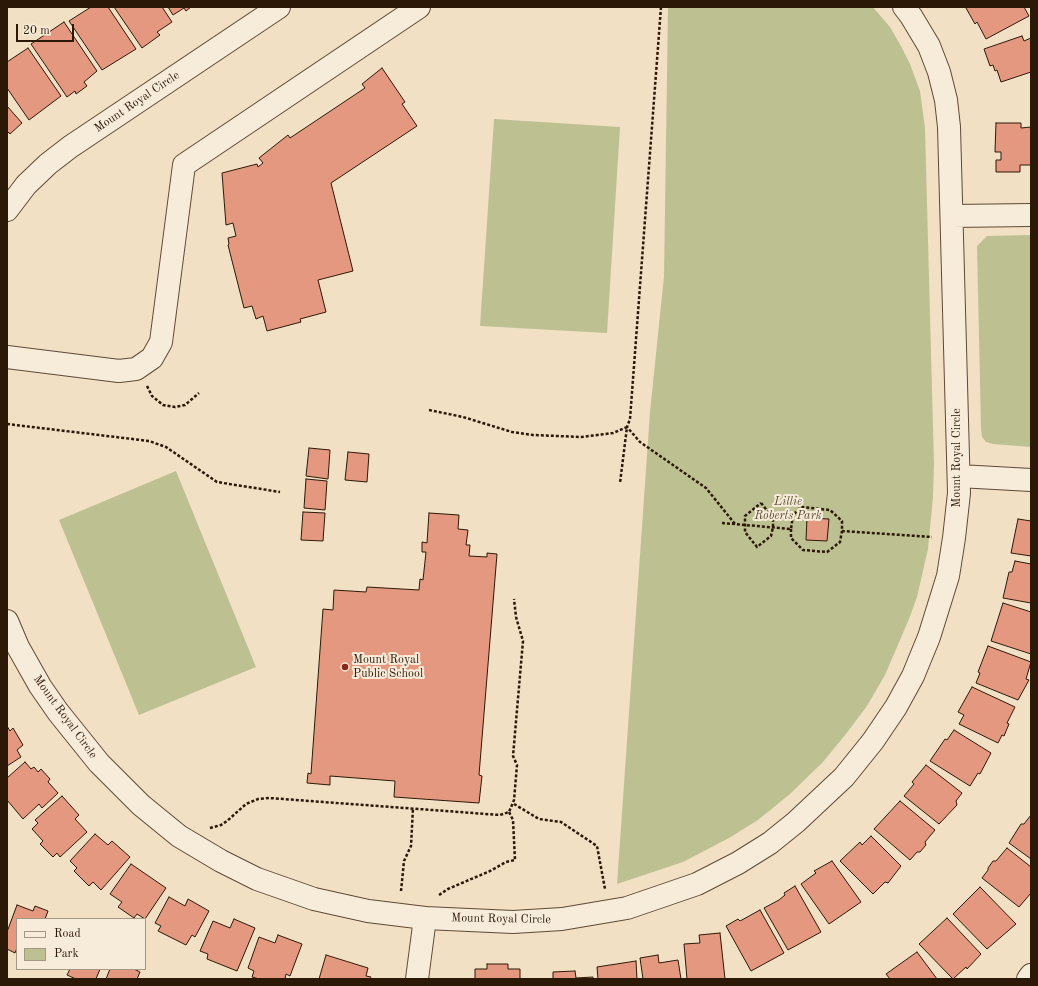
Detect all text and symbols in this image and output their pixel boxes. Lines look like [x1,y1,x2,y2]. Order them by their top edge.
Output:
scale bar [18,16,76,42]
text: 20 m [23,25,50,37]
street label: Mount Royal Circle [92,68,182,136]
street label: Mount Royal Circle [950,408,964,508]
park label: Lillie Roberts Park [754,495,822,523]
place label: Mount Royal Public School [353,653,423,681]
marker: Mount Royal Public School [340,662,350,672]
street label: Mount Royal Circle [30,672,100,762]
street label: Mount Royal Circle [451,911,551,927]
legend [16,918,146,970]
text: Road [54,928,81,940]
text: Park [54,948,79,960]

